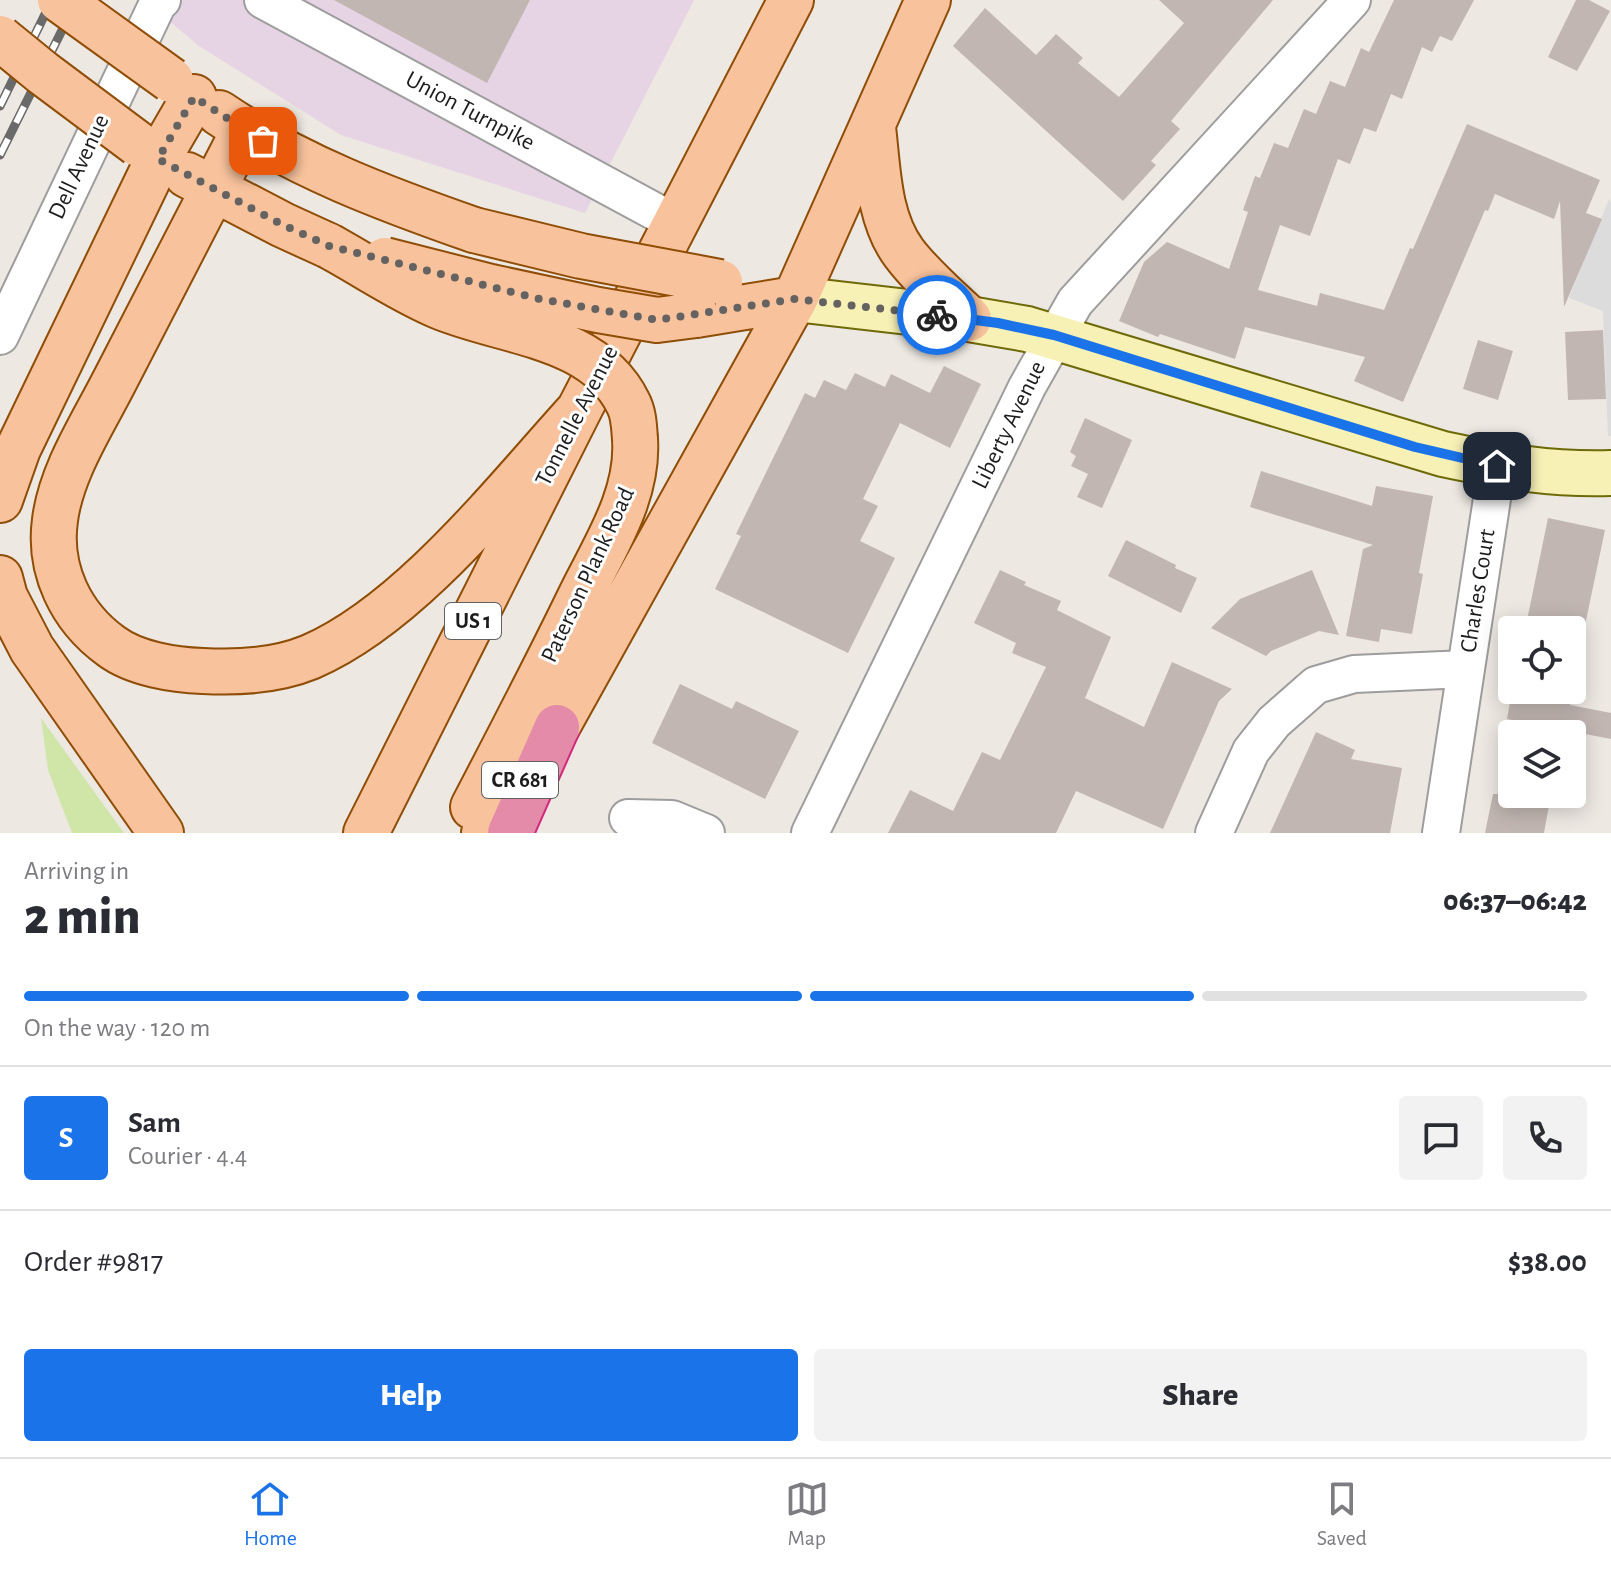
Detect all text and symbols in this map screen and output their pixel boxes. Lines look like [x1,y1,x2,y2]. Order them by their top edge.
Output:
street label: Union Turnpike [401,67,539,155]
pin [229,107,297,175]
street label: Dell Avenue [44,111,114,223]
icon: bag [241,119,285,163]
courier [897,275,977,355]
icon: bike [915,293,959,337]
street label: Tonnelle Avenue [531,342,623,490]
street label: Liberty Avenue [968,357,1050,493]
pin [1463,432,1531,500]
icon: home [1475,444,1519,488]
street label: Paterson Plank Road [537,484,639,666]
street label: Charles Court [1456,527,1500,654]
road number: US 1 [445,603,501,639]
map controls [1498,616,1586,808]
button: locate [1498,616,1586,704]
button: layers [1498,720,1586,808]
road number: CR 681 [482,762,558,798]
text: Arriving in [24,858,129,884]
text: 06:37–06:42 [1443,886,1587,916]
text: 2 min [24,891,140,943]
text: On the way · 120 m [24,1015,210,1041]
button: chat [1399,1096,1483,1180]
button: phone [1503,1096,1587,1180]
text: Sam [128,1108,181,1138]
text: S [59,1123,73,1153]
text: Courier · 4.4 [128,1143,247,1169]
text: Order #9817 [24,1247,163,1277]
text: $38.00 [1508,1247,1587,1277]
button: Help [24,1349,798,1441]
button: Share [814,1349,1587,1441]
tab: Home [244,1477,297,1551]
tab: Map [785,1477,829,1551]
tab: Saved [1317,1477,1367,1551]

